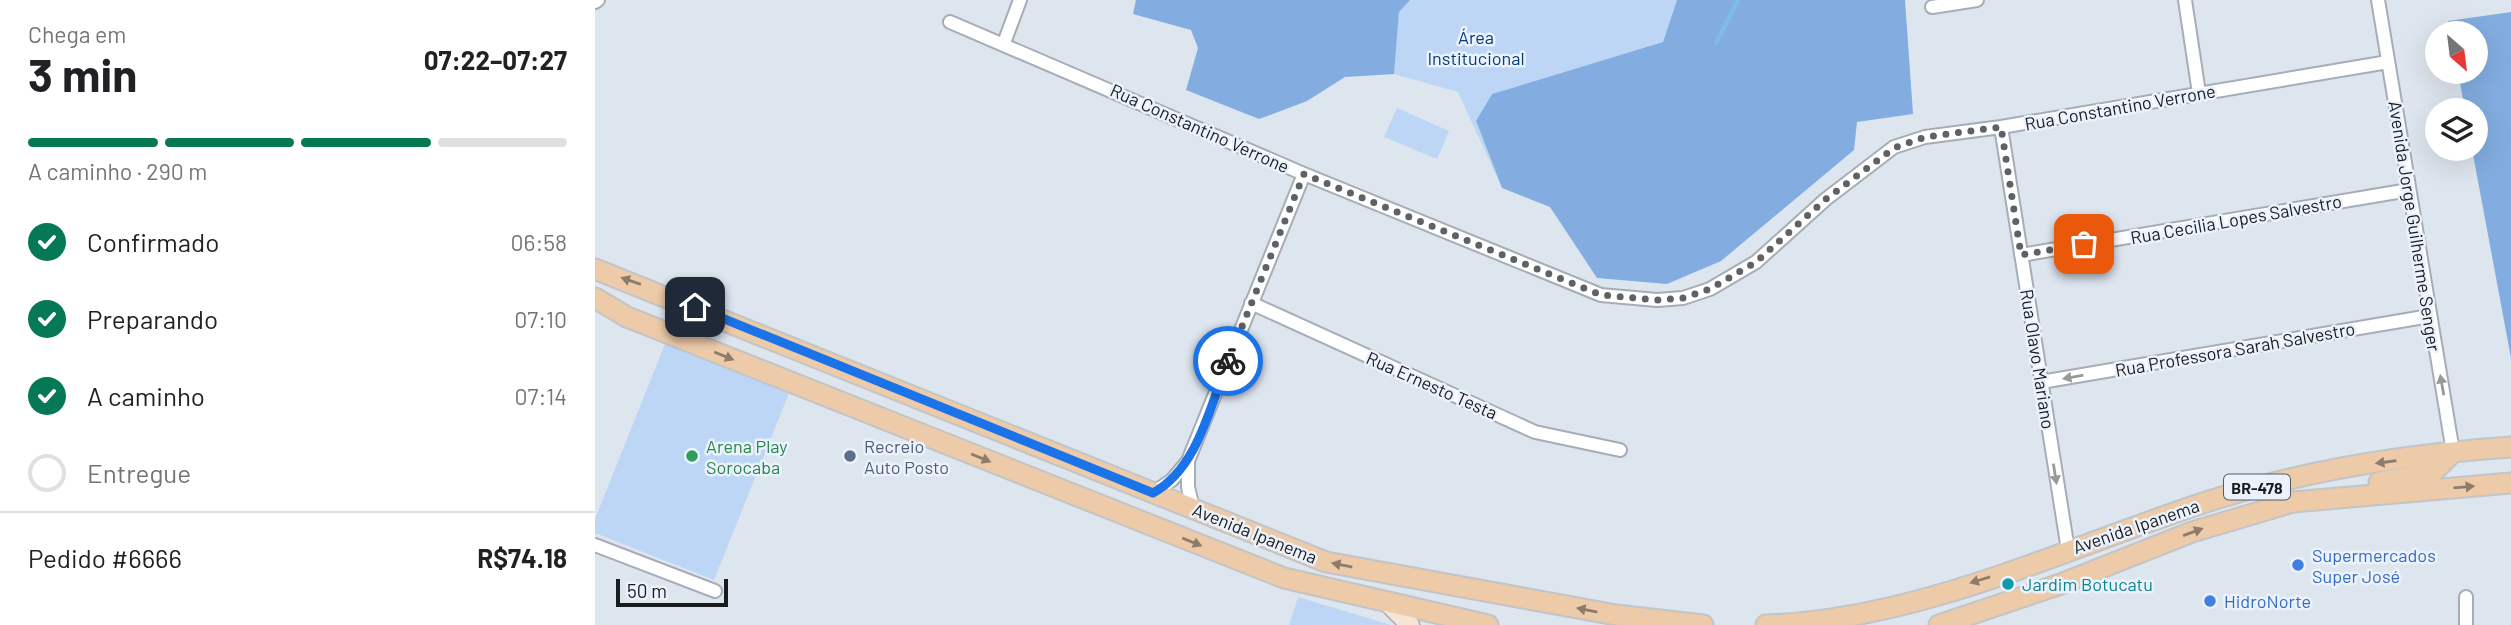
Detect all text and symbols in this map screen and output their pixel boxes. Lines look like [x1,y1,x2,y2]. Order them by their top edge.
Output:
text: Chega em [28,20,126,48]
north arrow [2425,21,2489,84]
map controls [2425,21,2488,161]
park label: Área Institucional [1427,26,1525,69]
text: 07:22–07:27 [424,44,567,75]
text: 3 min [28,46,137,101]
street label: Rua Constantino Verrone [1107,79,1293,177]
street label: Rua Constantino Verrone [2023,79,2217,135]
button: layers [2425,98,2488,161]
street label: Avenida Jorge Guilherme Senger [2384,99,2446,353]
text: A caminho · 290 m [28,157,207,185]
street label: Rua Cecilia Lopes Salvestro [2129,190,2343,248]
pin [2054,214,2114,274]
icon: check [28,223,66,261]
icon: bag [2065,225,2103,263]
text: Confirmado [87,226,219,257]
text: 06:58 [511,228,567,256]
one-way arrow [620,275,641,286]
pin [665,277,725,337]
street label: Rua Olavo Mariano [2016,287,2060,431]
icon: home [676,288,714,326]
icon: check [28,300,66,338]
text: Preparando [87,303,218,334]
text: 07:10 [514,305,567,333]
street label: Rua Professora Sarah Salvestro [2113,317,2357,381]
courier [1193,326,1263,396]
icon: bike [1209,342,1247,380]
street label: Rua Ernesto Testa [1363,346,1501,424]
one-way arrow [714,350,735,361]
one-way arrow [2062,372,2084,383]
one-way arrow [2436,374,2447,396]
icon: check [28,377,66,415]
text: A caminho [87,380,205,411]
text: 07:14 [515,382,567,410]
place label: Arena Play Sorocaba [706,435,788,478]
place label: Recreio Auto Posto [864,435,949,478]
marker: Arena Play Sorocaba [684,448,700,464]
marker: Recreio Auto Posto [842,448,858,464]
one-way arrow [970,453,991,464]
text: Entregue [87,457,191,488]
one-way arrow [2375,457,2397,468]
one-way arrow [2050,463,2061,485]
road number: BR-478 [2224,474,2290,500]
one-way arrow [2453,482,2475,493]
street label: Avenida Ipanema [2070,494,2202,558]
street label: Avenida Ipanema [1190,498,1320,568]
one-way arrow [2182,527,2203,538]
one-way arrow [1182,536,1203,547]
text: Pedido #6666 [28,542,182,573]
text: R$74.18 [477,542,567,573]
place label: Supermercados Super José [2312,544,2436,587]
marker: Supermercados Super José [2290,557,2306,573]
one-way arrow [1331,559,1353,570]
place label: Jardim Botucatu [2022,573,2153,595]
scale bar [616,576,728,608]
one-way arrow [1969,576,1990,586]
marker: Jardim Botucatu [2000,576,2016,592]
text: 50 m [627,579,667,602]
place label: HidroNorte [2224,590,2311,612]
marker: HidroNorte [2202,593,2218,609]
one-way arrow [1576,604,1598,615]

